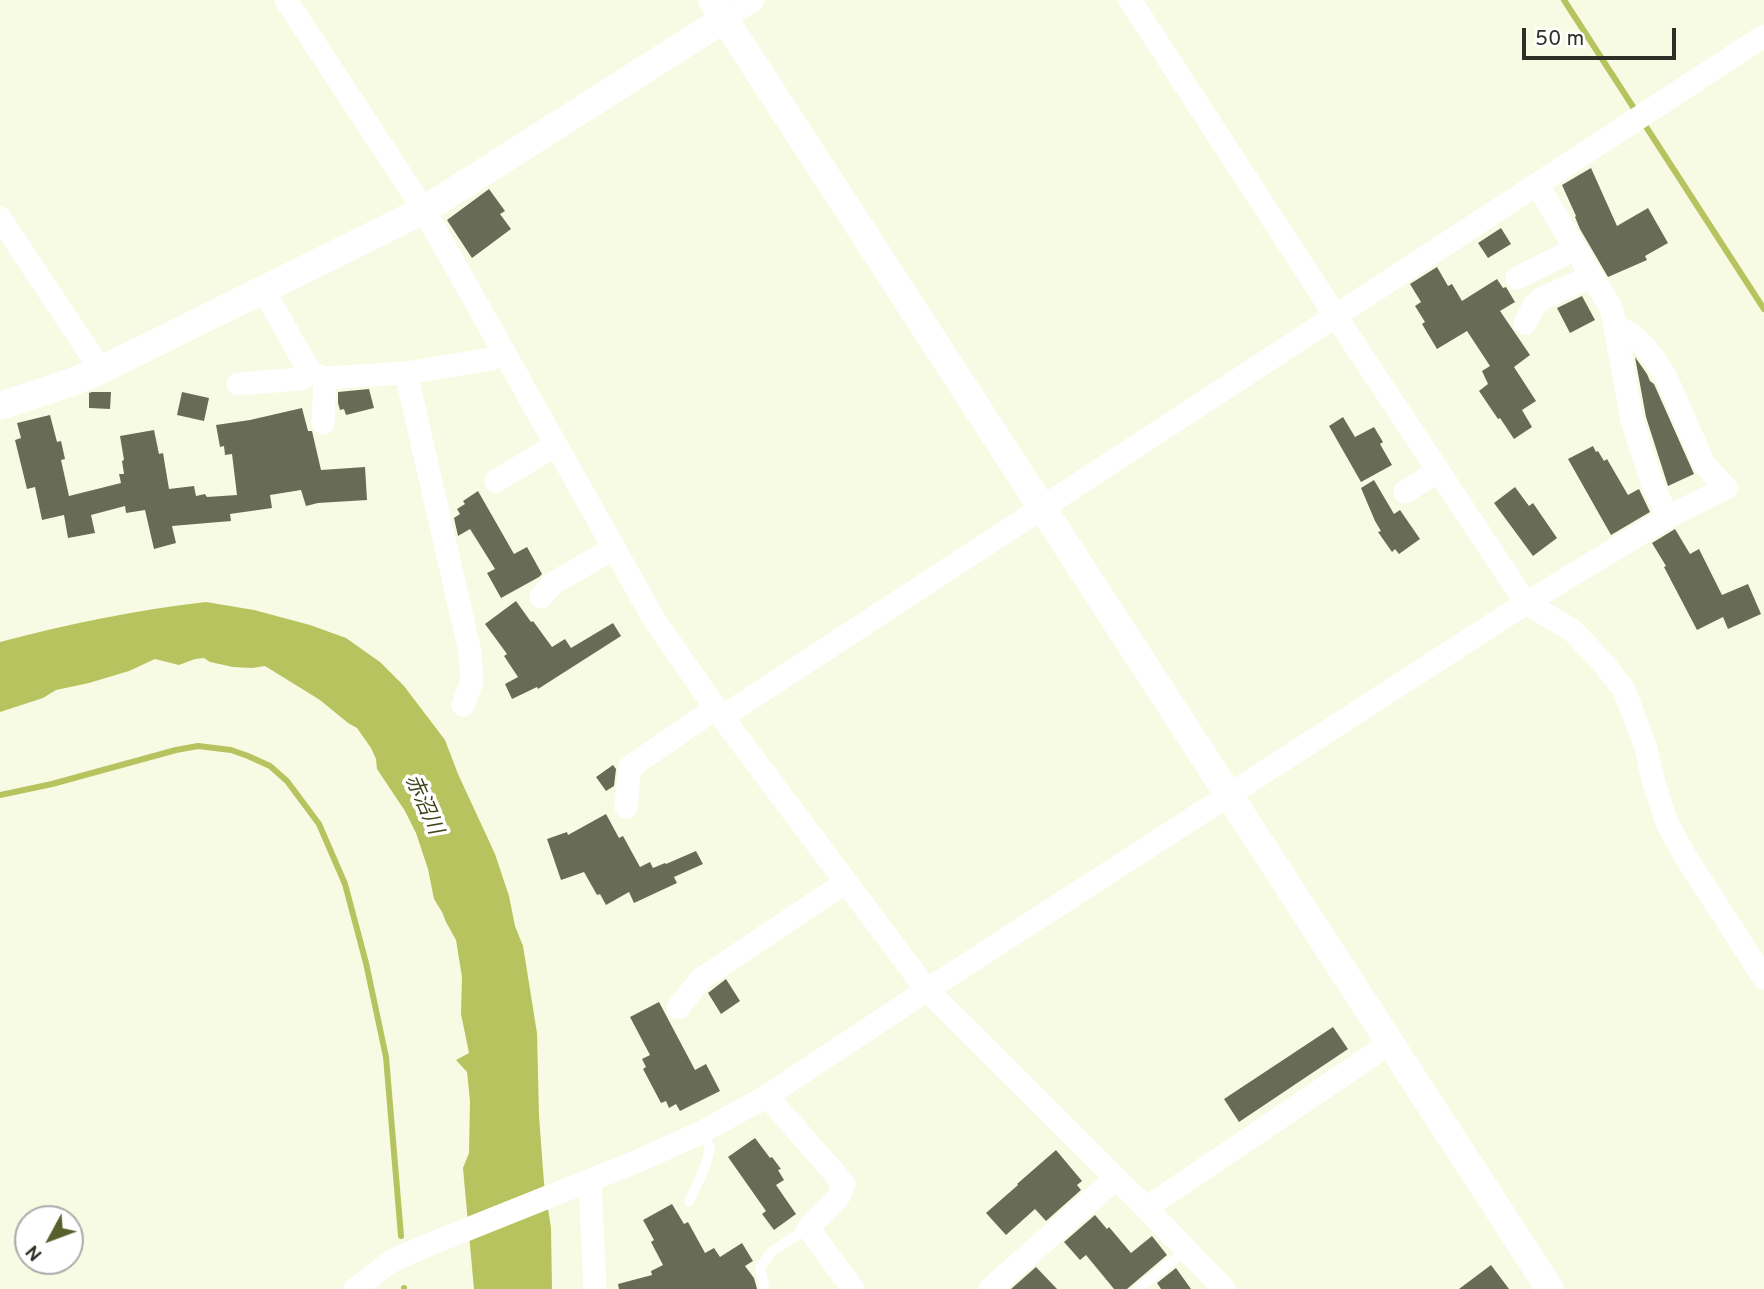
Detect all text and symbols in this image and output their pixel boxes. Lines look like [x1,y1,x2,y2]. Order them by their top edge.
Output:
scale bar [1526,14,1680,58]
text: 50 m [1535,26,1584,53]
water label: 赤沼川 [398,771,446,839]
north arrow [14,1205,84,1275]
text: N [21,1239,48,1265]

